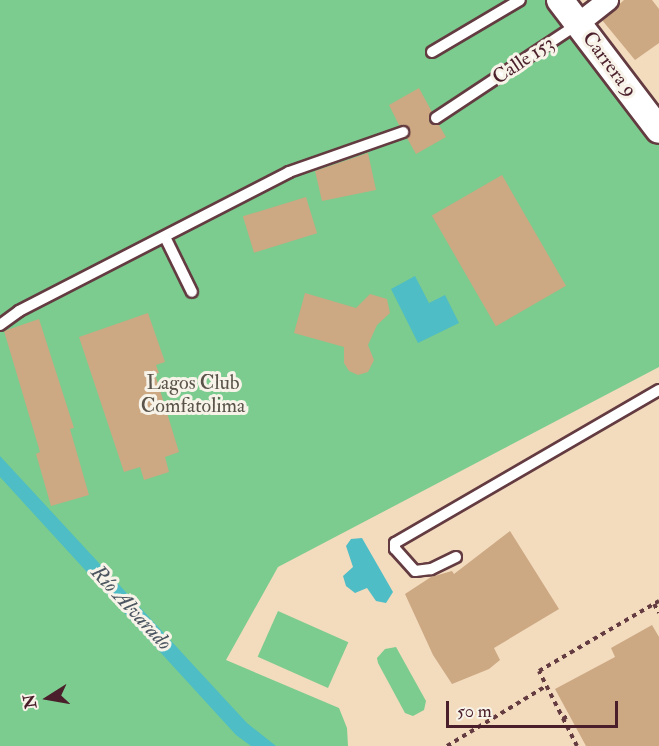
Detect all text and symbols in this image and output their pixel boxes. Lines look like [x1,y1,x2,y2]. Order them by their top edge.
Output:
street label: Carrera 9 [578,26,642,102]
street label: Calle 153 [488,31,558,89]
park label: Lagos Club Comfatolima [141,371,245,418]
water label: Río Alvarado [85,560,177,656]
north arrow [18,668,78,728]
scale bar [449,689,622,727]
text: N [19,693,42,710]
text: 50 m [457,700,492,723]

